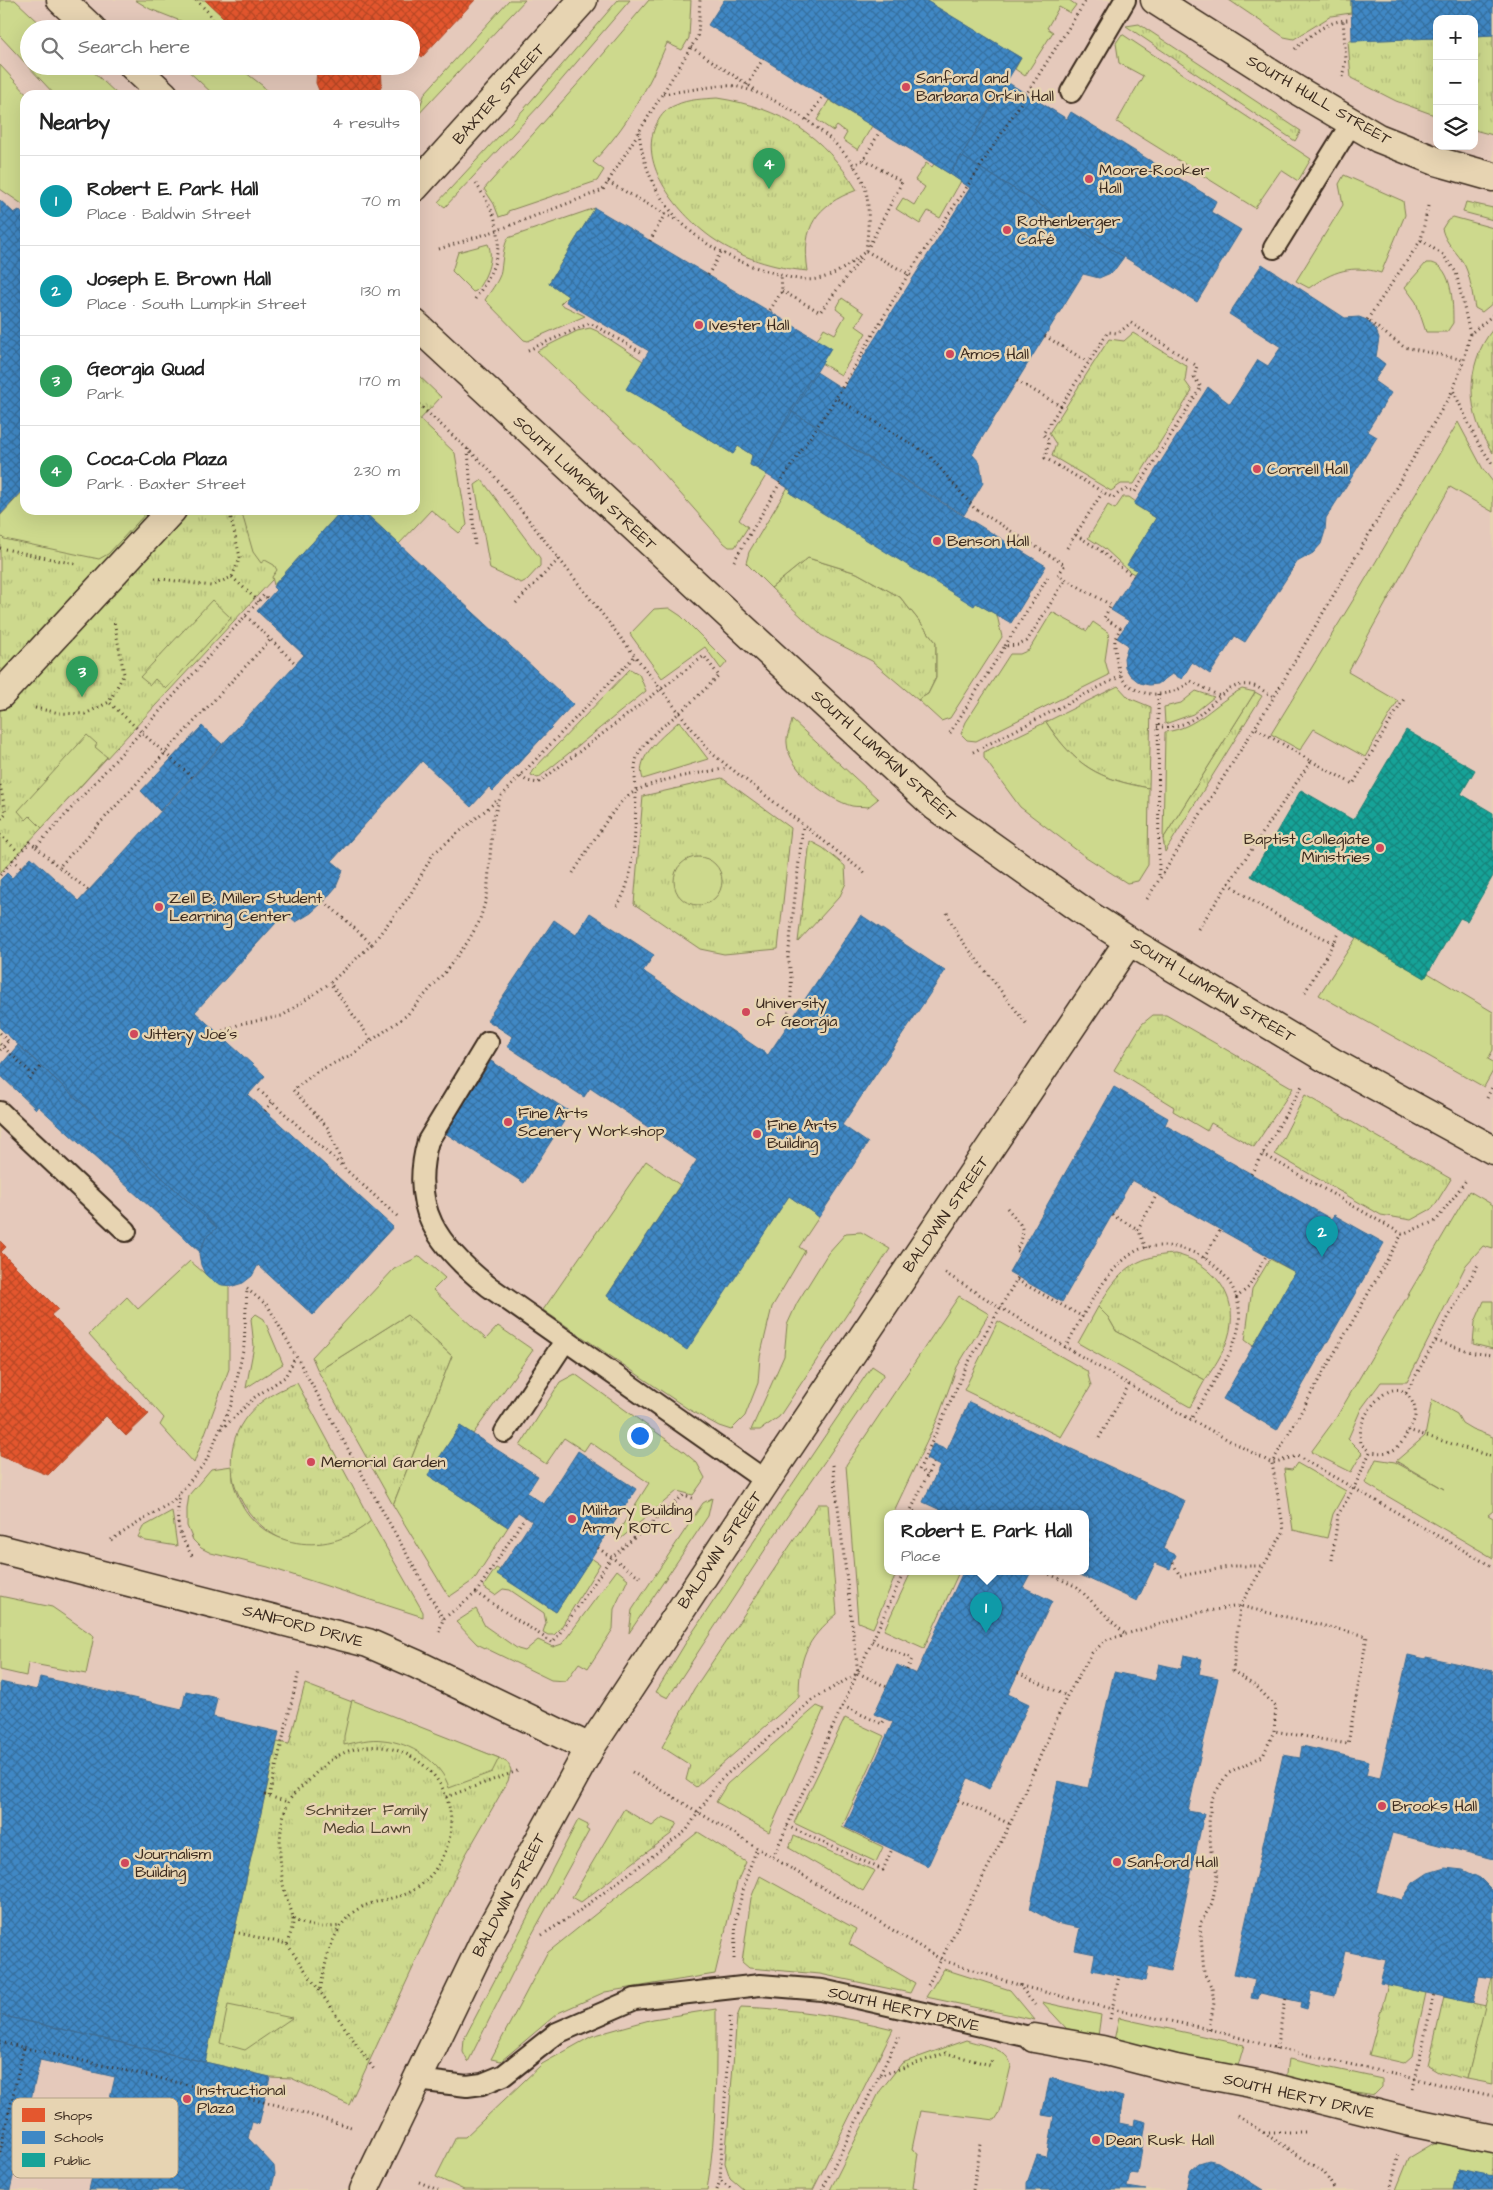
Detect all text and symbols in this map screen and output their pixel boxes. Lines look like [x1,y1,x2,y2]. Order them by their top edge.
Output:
map controls [1433,15,1478,150]
button: + [1433,15,1478,60]
search box [20,20,420,75]
icon: search [38,34,66,62]
text: Search here [78,34,190,61]
street label: BAXTER STREET [448,39,550,149]
street label: SOUTH HULL STREET [1243,50,1395,151]
button: − [1433,60,1478,105]
place label: Sanford and Barbara Orkin Hall [916,67,1054,107]
marker: Sanford and Barbara Orkin Hall [900,81,912,93]
button: layers [1433,105,1478,150]
text: Nearby [40,108,110,137]
text: 4 results [332,112,400,134]
pin: 4 [753,148,785,189]
place label: Moore-Rooker Hall [1099,159,1210,199]
marker: Moore-Rooker Hall [1083,173,1095,185]
text: Robert E. Park Hall [87,176,258,203]
text: 1 [55,190,57,212]
text: 70 m [361,190,400,212]
text: Place · Baldwin Street [87,203,251,225]
place label: Rothenberger Café [1017,210,1121,250]
marker: Rothenberger Café [1001,224,1013,236]
text: Joseph E. Brown Hall [87,266,271,293]
text: 2 [51,280,61,302]
text: 130 m [361,280,400,302]
text: Place · South Lumpkin Street [87,293,306,315]
place label: Ivester Hall [709,314,790,336]
marker: Ivester Hall [693,319,705,331]
place label: Amos Hall [960,343,1029,365]
marker: Amos Hall [944,348,956,360]
text: Georgia Quad [87,356,204,383]
text: 3 [52,370,60,392]
text: 170 m [359,370,400,392]
text: Park [87,383,124,405]
street label: SOUTH LUMPKIN STREET [509,411,662,555]
text: Coca-Cola Plaza [87,446,227,473]
place label: Correll Hall [1267,458,1348,480]
text: 4 [51,460,61,482]
text: 230 m [354,460,400,482]
marker: Correll Hall [1251,463,1263,475]
text: Park · Baxter Street [87,473,246,495]
place label: Benson Hall [947,530,1029,552]
marker: Benson Hall [931,535,943,547]
pin: 3 [66,656,98,697]
street label: SOUTH LUMPKIN STREET [807,685,961,827]
place label: Baptist Collegiate Ministries [1244,828,1370,868]
marker: Baptist Collegiate Ministries [1374,842,1386,854]
place label: Zell B. Miller Student Learning Center [169,887,323,928]
marker: Zell B. Miller Student Learning Center [153,901,165,913]
street label: SOUTH LUMPKIN STREET [1126,932,1300,1048]
place label: University of Georgia [756,992,837,1033]
marker: University of Georgia [740,1006,752,1018]
place label: Jittery Joe's [144,1023,237,1046]
marker: Jittery Joe's [128,1028,140,1040]
place label: Fine Arts Scenery Workshop [518,1102,664,1143]
place label: Fine Arts Building [767,1114,837,1155]
marker: Fine Arts Scenery Workshop [502,1116,514,1128]
marker: Fine Arts Building [751,1128,763,1140]
street label: BALDWIN STREET [898,1151,994,1277]
pin: 2 [1306,1216,1338,1257]
your location [627,1423,653,1449]
place label: Memorial Garden [321,1451,446,1473]
marker: Memorial Garden [305,1456,317,1468]
street label: BALDWIN STREET [672,1487,768,1613]
place label: Military Building Army ROTC [582,1499,693,1540]
popup [884,1510,1089,1575]
marker: Military Building Army ROTC [566,1513,578,1525]
text: Robert E. Park Hall [901,1518,1072,1545]
text: Place [901,1545,941,1567]
pin: 1 [970,1592,1002,1633]
street label: SANFORD DRIVE [240,1599,366,1653]
place label: Brooks Hall [1392,1795,1477,1817]
park label: Schnitzer Family Media Lawn [306,1799,428,1839]
marker: Brooks Hall [1376,1800,1388,1812]
street label: BALDWIN STREET [467,1829,551,1961]
place label: Journalism Building [135,1843,212,1884]
place label: Sanford Hall [1127,1851,1218,1873]
marker: Sanford Hall [1111,1856,1123,1868]
marker: Journalism Building [119,1857,131,1869]
street label: SOUTH HERTY DRIVE [826,1981,983,2037]
street label: SOUTH HERTY DRIVE [1221,2068,1378,2124]
place label: Instructional Plaza [197,2079,286,2119]
marker: Instructional Plaza [181,2093,193,2105]
legend [12,2098,178,2178]
text: Shops [54,2106,93,2126]
text: Schools [54,2128,104,2148]
place label: Dean Rusk Hall [1106,2129,1214,2151]
marker: Dean Rusk Hall [1090,2134,1102,2146]
text: Public [54,2151,91,2171]

